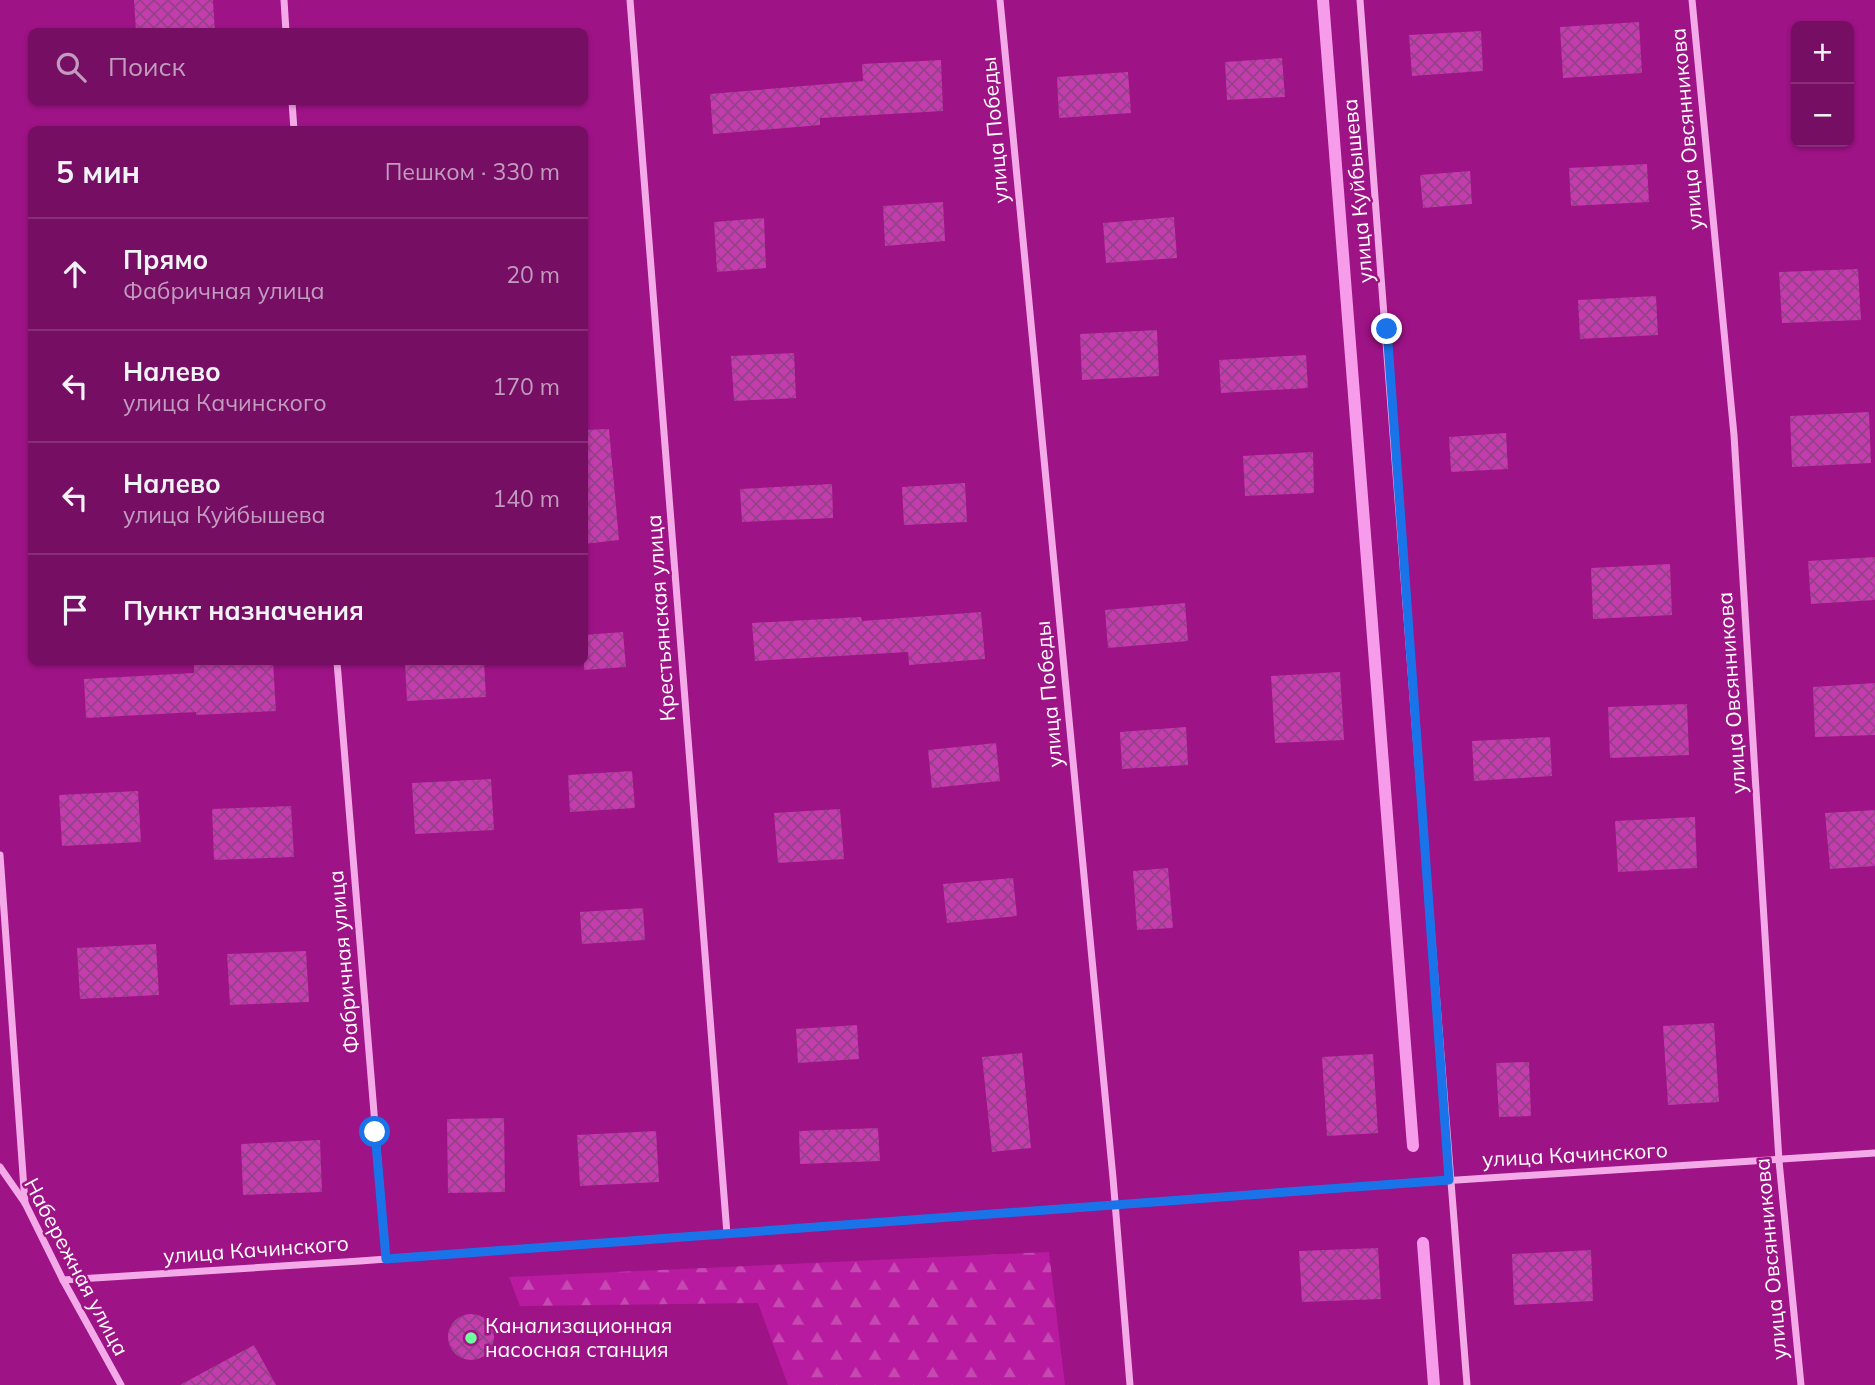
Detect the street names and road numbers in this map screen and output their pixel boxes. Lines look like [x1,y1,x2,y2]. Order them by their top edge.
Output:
street label: улица Овсянникова [1664,27,1708,231]
street label: улица Победы [975,56,1013,205]
street label: улица Куйбышева [1336,98,1378,284]
street label: Крестьянская улица [640,514,680,722]
street label: улица Овсянникова [1711,591,1751,795]
street label: улица Победы [1029,620,1067,769]
street label: Фабричная улица [322,869,364,1055]
street label: улица Качинского [1481,1136,1668,1172]
street label: улица Овсянникова [1748,1157,1792,1361]
street label: Набережная улица [19,1173,135,1360]
street label: улица Качинского [162,1230,350,1268]

